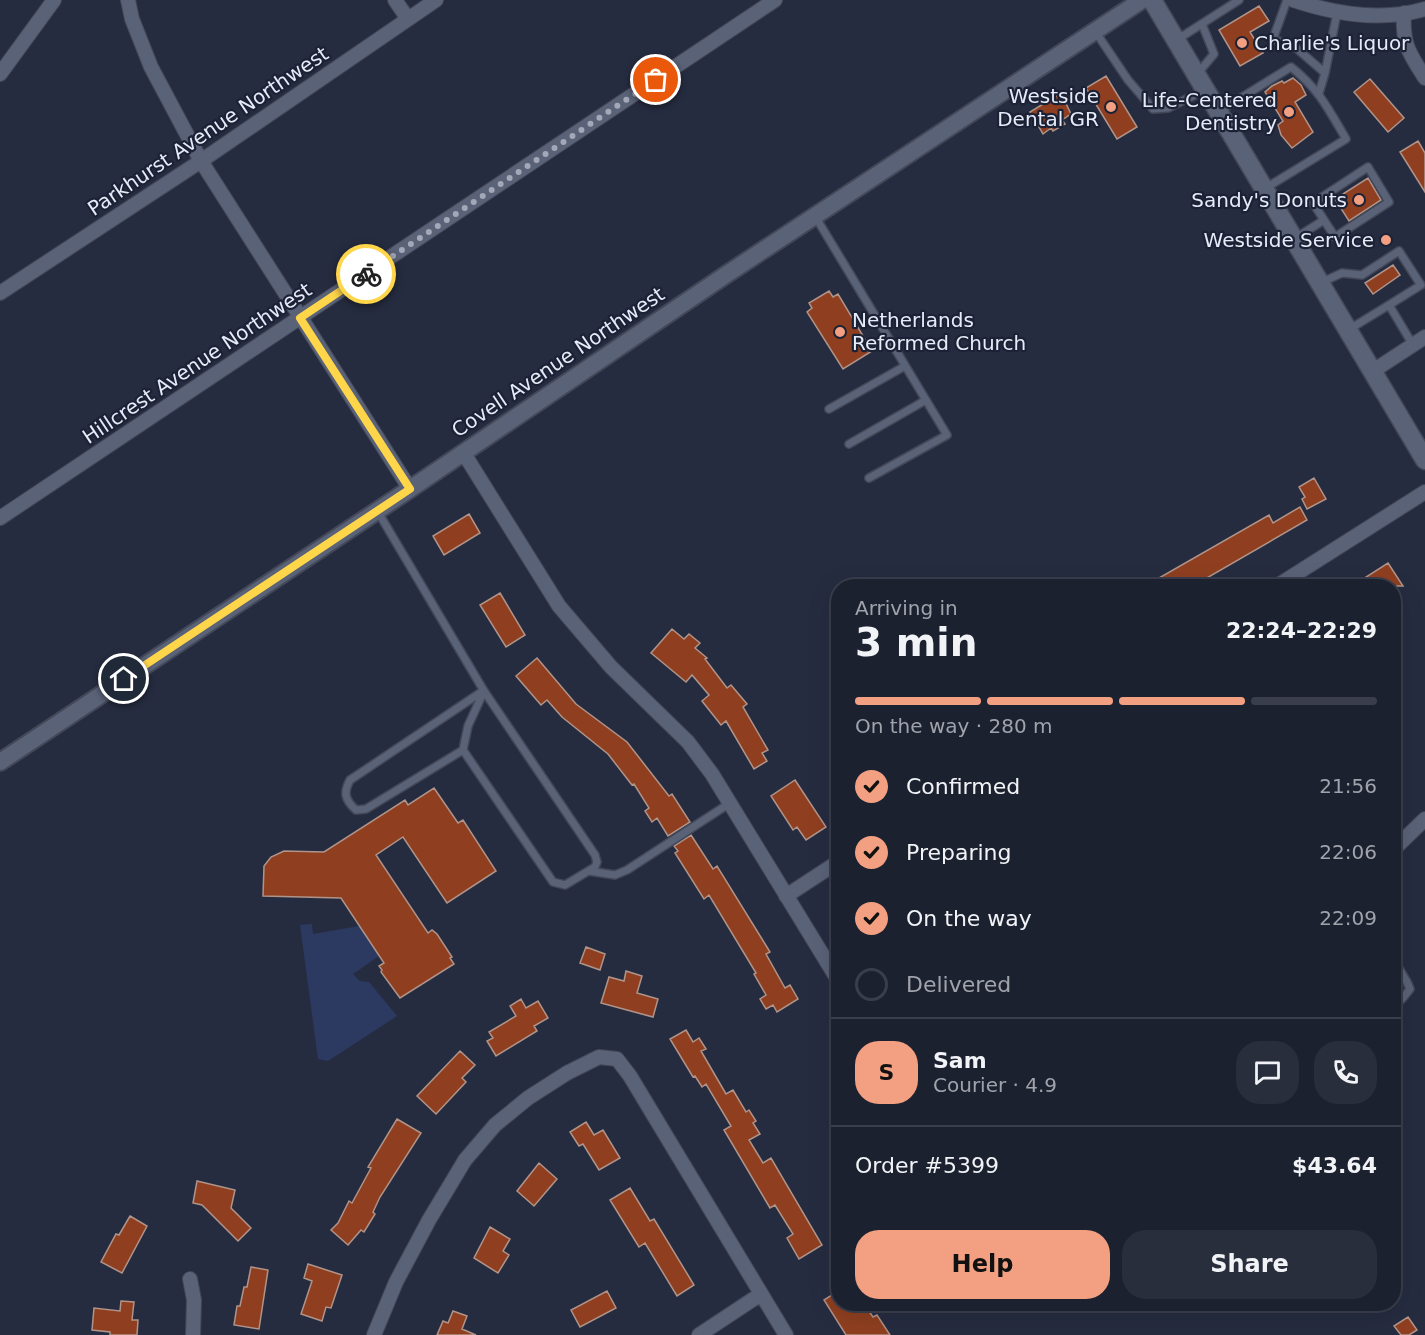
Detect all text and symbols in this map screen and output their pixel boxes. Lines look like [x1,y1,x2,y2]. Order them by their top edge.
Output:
place label: Charlie's Liquor [1254,31,1410,55]
marker: Charlie's Liquor [1235,36,1249,50]
street label: Parkhurst Avenue Northwest [83,41,333,221]
pin [630,54,681,105]
icon: bag [639,63,672,96]
place label: Westside Dental GR [997,84,1099,131]
place label: Life-Centered Dentistry [1142,88,1277,135]
marker: Westside Dental GR [1104,100,1118,114]
marker: Life-Centered Dentistry [1282,105,1296,119]
place label: Sandy's Donuts [1191,188,1347,212]
marker: Sandy's Donuts [1352,193,1366,207]
place label: Westside Service [1204,228,1374,252]
marker: Westside Service [1379,233,1393,247]
courier [336,244,396,304]
icon: bike [350,258,383,291]
street label: Hillcrest Avenue Northwest [78,277,316,449]
street label: Covell Avenue Northwest [447,282,669,442]
place label: Netherlands Reformed Church [852,308,1026,355]
marker: Netherlands Reformed Church [833,325,847,339]
text: Arriving in [855,596,958,620]
text: 22:24–22:29 [1226,618,1377,643]
text: 3 min [855,620,977,665]
pin [98,653,149,704]
icon: home [107,662,140,695]
text: On the way · 280 m [855,714,1053,738]
icon: check [855,770,888,803]
text: Confirmed [906,774,1020,799]
text: 21:56 [1319,774,1377,798]
icon: check [855,836,888,869]
text: Preparing [906,840,1012,865]
text: 22:06 [1319,840,1377,864]
icon: check [855,902,888,935]
text: On the way [906,906,1032,931]
text: 22:09 [1319,906,1377,930]
text: Delivered [906,972,1011,997]
button: chat [1236,1041,1299,1104]
button: phone [1314,1041,1377,1104]
text: Sam [933,1048,987,1073]
text: S [879,1060,894,1085]
text: Courier · 4.9 [933,1073,1057,1097]
text: Order #5399 [855,1153,999,1178]
text: $43.64 [1292,1153,1377,1178]
button: Help [855,1230,1110,1299]
button: Share [1122,1230,1377,1299]

